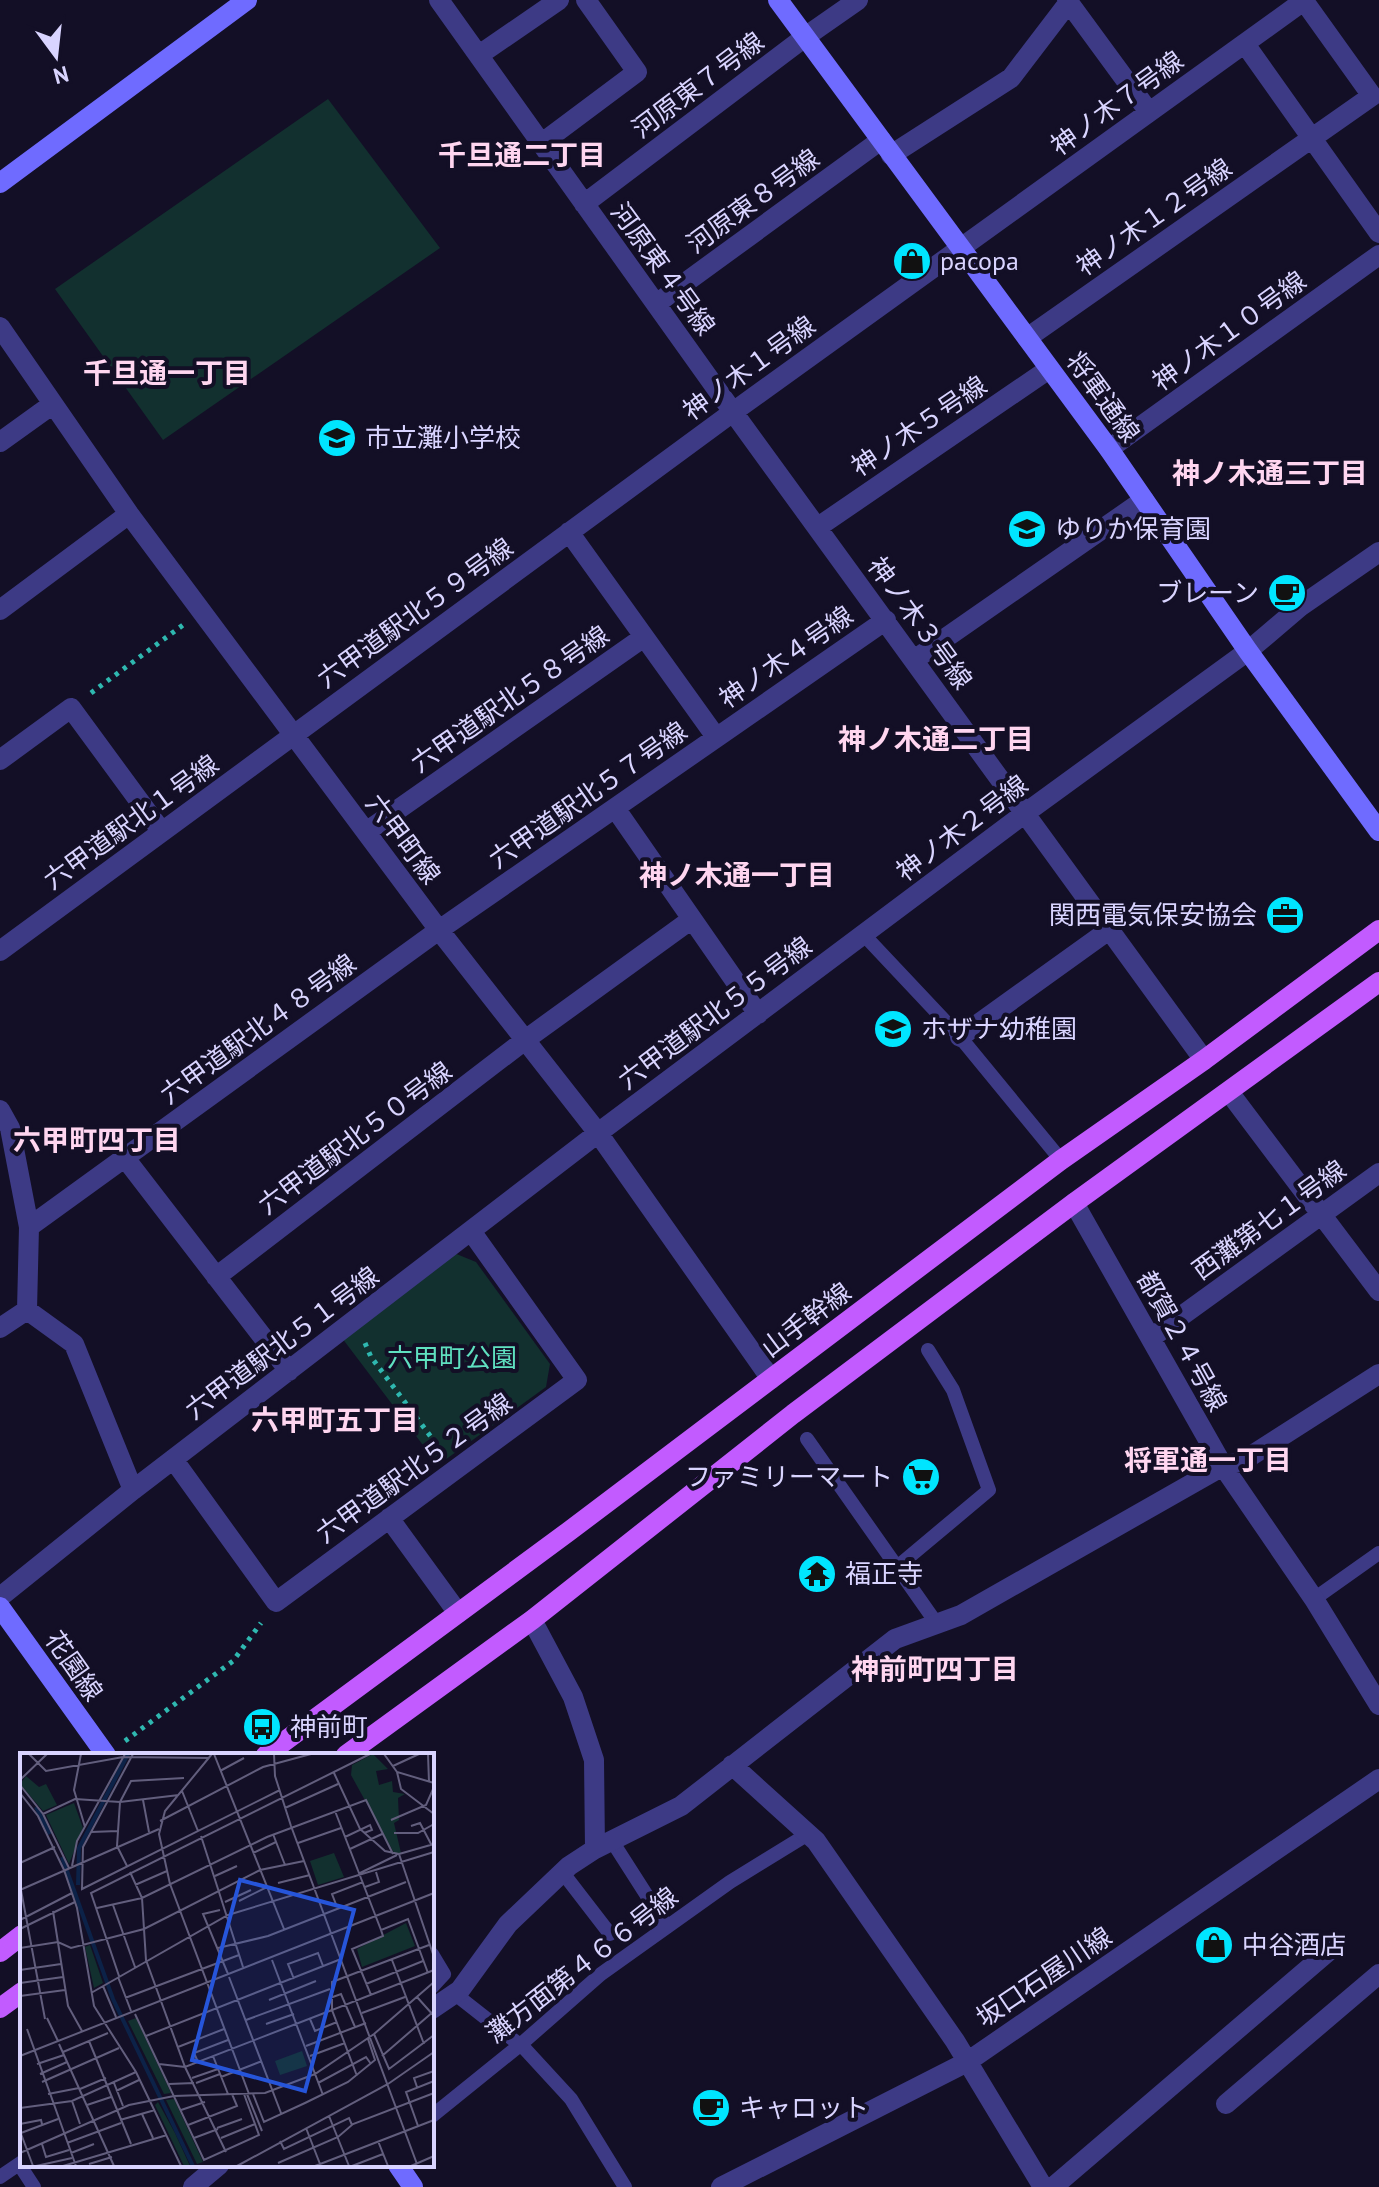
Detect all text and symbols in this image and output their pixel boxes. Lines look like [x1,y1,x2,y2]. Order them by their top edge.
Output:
north arrow [16,16,96,96]
street label: 河原東７号線 [625,24,770,145]
street label: 神ノ木７号線 [1044,43,1190,162]
text: N [51,60,72,91]
district label: 千旦通二丁目 [438,136,606,173]
street label: 河原東８号線 [680,141,826,260]
street label: 神ノ木１２号線 [1070,151,1238,282]
street label: 河原東４号線 [604,196,723,342]
shop icon: pacopa [891,240,933,282]
place label: pacopa [940,244,1019,277]
street label: 神ノ木１０号線 [1145,264,1312,397]
street label: 神ノ木１号線 [676,308,822,427]
street label: 将軍通線 [1059,345,1147,448]
district label: 千旦通一丁目 [83,354,251,391]
street label: 神ノ木５号線 [845,368,993,483]
school or university icon: 市立灘小学校 [316,417,358,459]
place label: 市立灘小学校 [365,421,521,454]
district label: 神ノ木通三丁目 [1172,454,1368,491]
school or university icon: ゆりか保育園 [1006,508,1048,550]
place label: ゆりか保育園 [1055,512,1211,545]
street label: 六甲道駅北５９号線 [310,530,519,695]
street label: 神ノ木３号線 [861,550,980,696]
cafe icon: ブレーン [1266,572,1308,614]
place label: ブレーン [1156,576,1259,609]
street label: 神ノ木４号線 [712,598,859,715]
street label: 六甲道駅北５８号線 [404,618,615,779]
street label: 六甲道駅北５７号線 [482,714,693,875]
district label: 神ノ木通二丁目 [838,720,1034,757]
street label: 六甲道駅北１号線 [37,747,225,896]
street label: 神ノ木２号線 [889,767,1034,888]
street label: 六甲町線 [359,787,448,890]
district label: 神ノ木通一丁目 [639,856,835,893]
office icon: 関西電気保安協会 [1264,894,1306,936]
place label: 関西電気保安協会 [1049,898,1257,931]
street label: 六甲道駅北５５号線 [611,929,818,1096]
street label: 六甲道駅北４８号線 [153,946,362,1111]
school or university icon: ホザナ幼稚園 [872,1008,914,1050]
place label: ホザナ幼稚園 [921,1012,1077,1045]
street label: 六甲道駅北５０号線 [251,1054,458,1221]
district label: 六甲町四丁目 [13,1121,181,1158]
street label: 西灘第七１号線 [1185,1153,1352,1286]
street label: 六甲道駅北５１号線 [178,1259,385,1426]
street label: 都賀２４号線 [1130,1265,1235,1417]
street label: 山手幹線 [754,1275,857,1364]
park label: 六甲町公園 [387,1341,517,1374]
street label: 六甲道駅北５２号線 [309,1385,518,1550]
district label: 六甲町五丁目 [251,1401,419,1438]
district label: 将軍通一丁目 [1124,1441,1292,1478]
supermarket icon: ファミリーマート [900,1456,942,1498]
place label: ファミリーマート [685,1460,893,1493]
temple icon: 福正寺 [796,1553,838,1595]
place label: 福正寺 [845,1557,923,1590]
street label: 花園線 [39,1624,110,1707]
district label: 神前町四丁目 [851,1650,1019,1687]
bus stop icon: 神前町 [241,1706,283,1748]
place label: 神前町 [290,1710,368,1743]
inset map [20,1753,434,2167]
street label: 灘方面第４６６号線 [479,1880,684,2050]
street label: 坂口石屋川線 [970,1919,1118,2034]
shop icon: 中谷酒店 [1193,1924,1235,1966]
place label: 中谷酒店 [1242,1928,1346,1961]
cafe icon: キャロット [690,2087,732,2129]
place label: キャロット [739,2091,869,2124]

